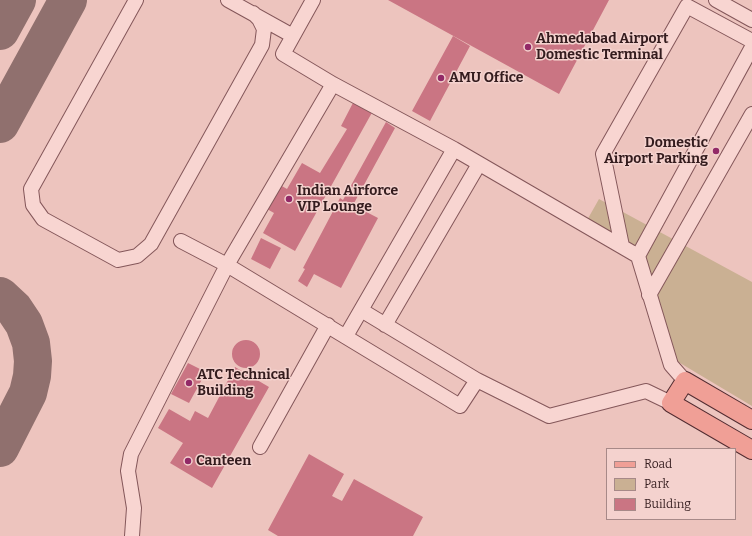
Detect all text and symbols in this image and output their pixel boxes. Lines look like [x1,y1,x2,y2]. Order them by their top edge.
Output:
place label: Ahmedabad Airport Domestic Terminal [536,31,669,64]
marker: Ahmedabad Airport Domestic Terminal [523,42,533,52]
place label: AMU Office [449,70,524,86]
marker: AMU Office [436,73,446,83]
place label: Domestic Airport Parking [604,135,708,168]
marker: Domestic Airport Parking [711,146,721,156]
place label: Indian Airforce VIP Lounge [297,183,398,216]
marker: Indian Airforce VIP Lounge [284,194,294,204]
place label: ATC Technical Building [197,367,290,400]
marker: ATC Technical Building [184,378,194,388]
legend [606,448,736,520]
place label: Canteen [196,453,251,469]
marker: Canteen [183,456,193,466]
text: Road [644,457,672,471]
text: Park [644,477,669,491]
text: Building [644,497,691,511]

